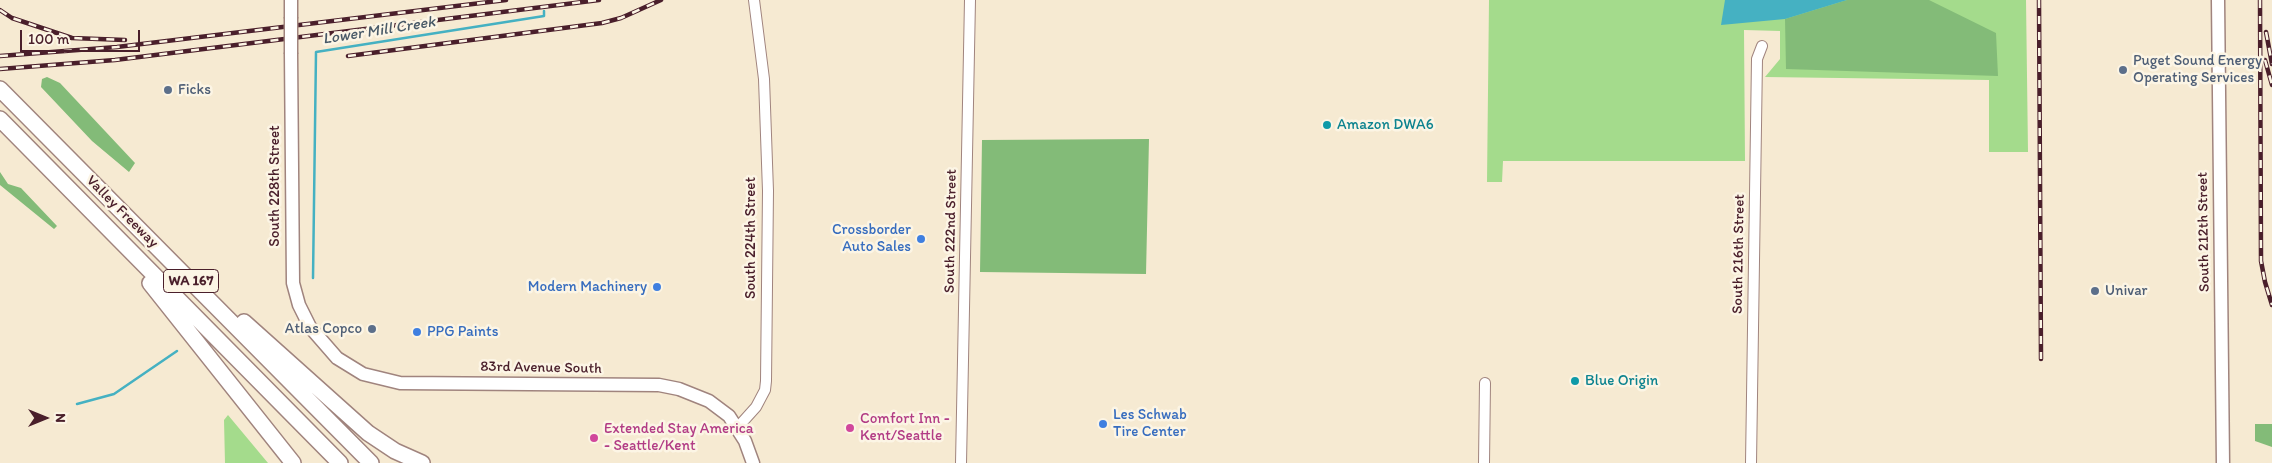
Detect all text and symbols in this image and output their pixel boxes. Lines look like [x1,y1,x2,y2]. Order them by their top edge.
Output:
water label: Lower Mill Creek [321,13,437,49]
scale bar [22,20,142,52]
text: 100 m [28,30,69,48]
place label: Puget Sound Energy Operating Services [2133,52,2262,87]
marker: Puget Sound Energy Operating Services [2117,64,2129,76]
place label: Ficks [178,81,211,99]
marker: Ficks [162,84,174,96]
place label: Amazon DWA6 [1337,116,1434,134]
marker: Amazon DWA6 [1321,119,1333,131]
street label: South 228th Street [266,125,284,247]
street label: South 222nd Street [941,169,961,293]
street label: Valley Freeway [82,172,162,252]
street label: South 212th Street [2194,172,2214,292]
street label: South 224th Street [742,177,760,299]
street label: South 216th Street [1729,194,1749,314]
place label: Crossborder Auto Sales [832,221,911,256]
marker: Crossborder Auto Sales [915,233,927,245]
road number: WA 167 [164,270,218,292]
place label: Modern Machinery [528,278,647,296]
marker: Modern Machinery [651,281,663,293]
place label: Univar [2105,282,2148,300]
marker: Univar [2089,285,2101,297]
place label: Atlas Copco [285,320,362,338]
marker: Atlas Copco [366,323,378,335]
place label: PPG Paints [427,323,498,341]
marker: PPG Paints [411,326,423,338]
street label: 83rd Avenue South [480,358,602,378]
place label: Blue Origin [1585,372,1658,390]
marker: Blue Origin [1569,375,1581,387]
north arrow [20,393,70,443]
place label: Les Schwab Tire Center [1113,406,1187,441]
place label: Comfort Inn - Kent/Seattle [860,410,950,445]
text: N [52,413,69,423]
marker: Les Schwab Tire Center [1097,418,1109,430]
place label: Extended Stay America - Seattle/Kent [604,420,754,455]
marker: Comfort Inn - Kent/Seattle [844,422,856,434]
marker: Extended Stay America - Seattle/Kent [588,432,600,444]

